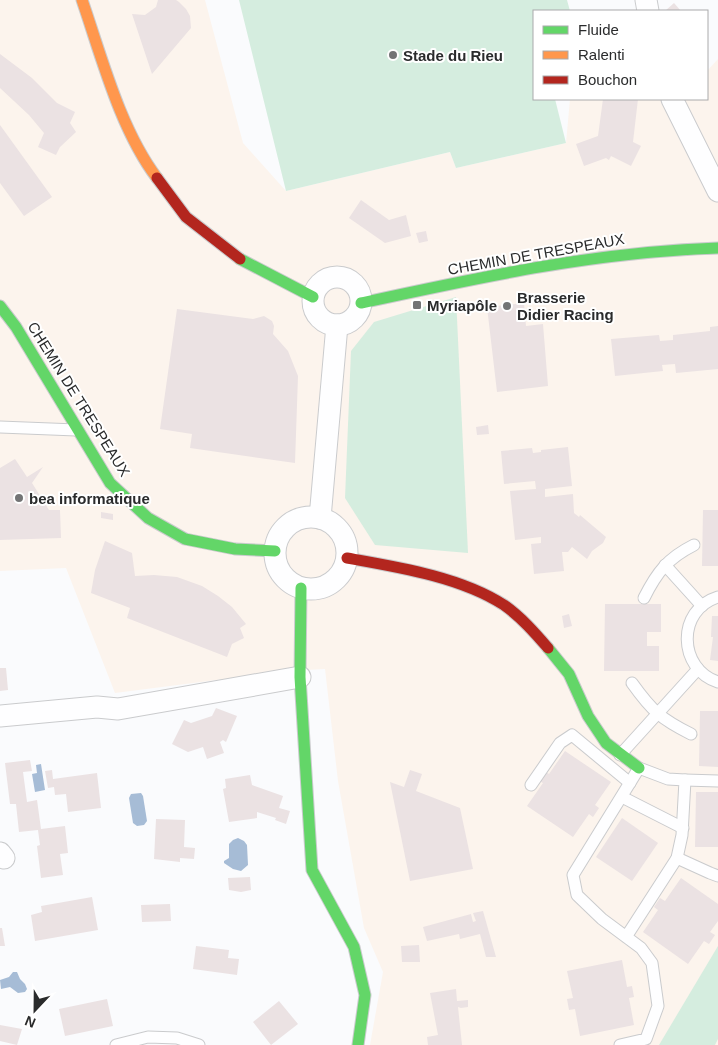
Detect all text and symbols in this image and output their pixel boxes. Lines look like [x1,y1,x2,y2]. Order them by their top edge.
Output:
legend [533,10,708,100]
text: Fluide [578,21,619,38]
text: Ralenti [578,46,625,63]
place label: Stade du Rieu [403,47,503,64]
marker: Stade du Rieu [387,49,399,61]
text: Bouchon [578,71,637,88]
street label: CHEMIN DE TRESPEAUX [446,230,626,278]
place label: Brasserie Didier Racing [517,289,614,323]
place label: Myriapôle [427,297,497,314]
marker: Myriapôle [411,299,423,311]
marker: Brasserie Didier Racing [501,300,513,312]
street label: CHEMIN DE TRESPEAUX [24,319,134,479]
place label: bea informatique [29,490,150,507]
marker: bea informatique [13,492,25,504]
north arrow [10,985,60,1035]
text: N [22,1013,38,1031]

